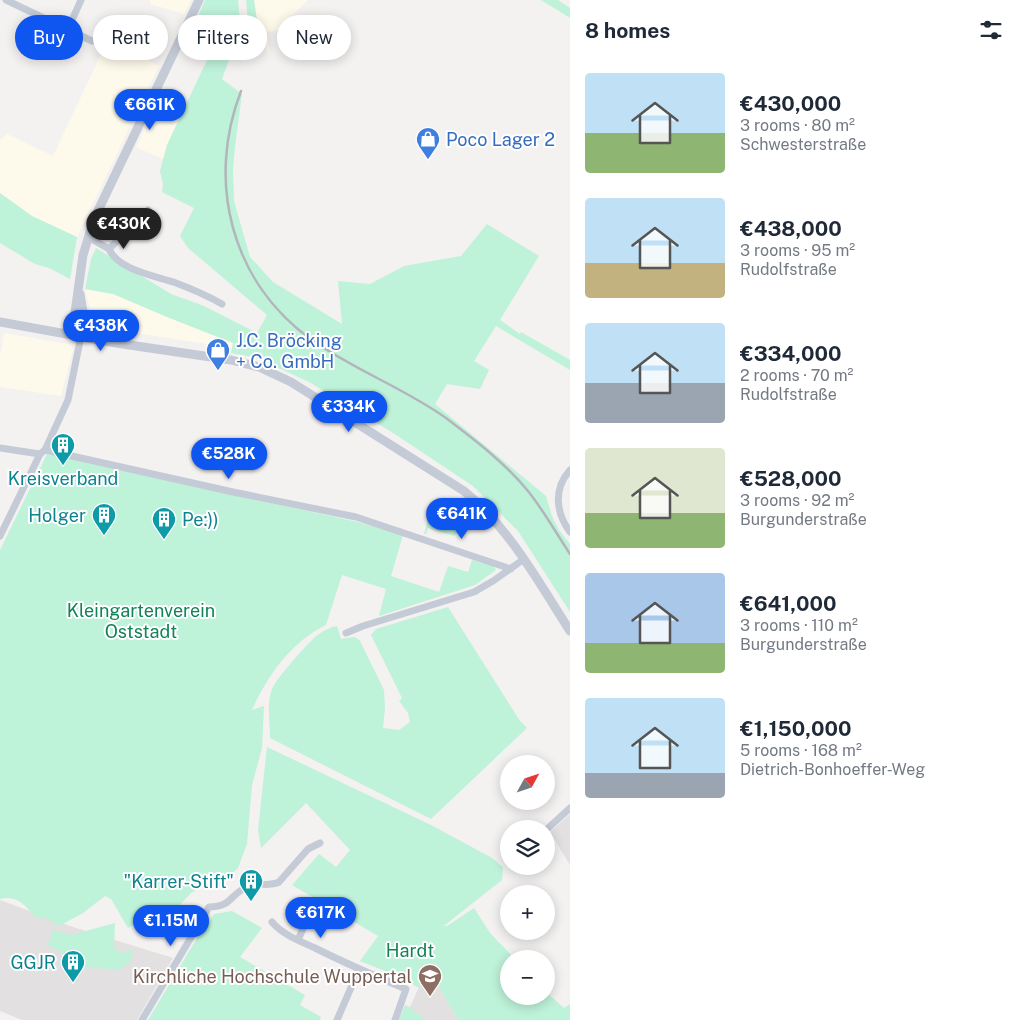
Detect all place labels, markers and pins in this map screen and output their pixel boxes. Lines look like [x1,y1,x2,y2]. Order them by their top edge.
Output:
pin: €661K [115,88,185,131]
shop icon: Poco Lager 2 [415,126,441,160]
place label: Poco Lager 2 [446,129,555,150]
pin: €430K [89,208,159,250]
pin: €438K [66,310,136,352]
place label: J.C. Bröcking + Co. GmbH [236,330,342,372]
shop icon: J.C. Bröcking + Co. GmbH [205,337,231,371]
pin: €334K [314,390,384,433]
building icon: Kreisverband [50,432,76,466]
pin: €528K [194,438,264,480]
place label: Kreisverband [8,468,118,489]
pin: €641K [427,498,497,540]
building icon: Holger [91,502,117,536]
place label: Holger [28,505,86,526]
building icon: Pe:)) [151,506,177,540]
place label: Pe:)) [182,509,219,530]
building icon: "Karrer-Stift" [238,868,264,902]
place label: "Karrer-Stift" [124,871,234,892]
pin: €617K [286,896,356,939]
pin: €1.15M [130,904,212,947]
building icon: GGJR [60,949,86,983]
place label: GGJR [10,952,56,973]
school or university icon: Kirchliche Hochschule Wuppertal [417,963,443,997]
place label: Kirchliche Hochschule Wuppertal [133,966,412,987]

